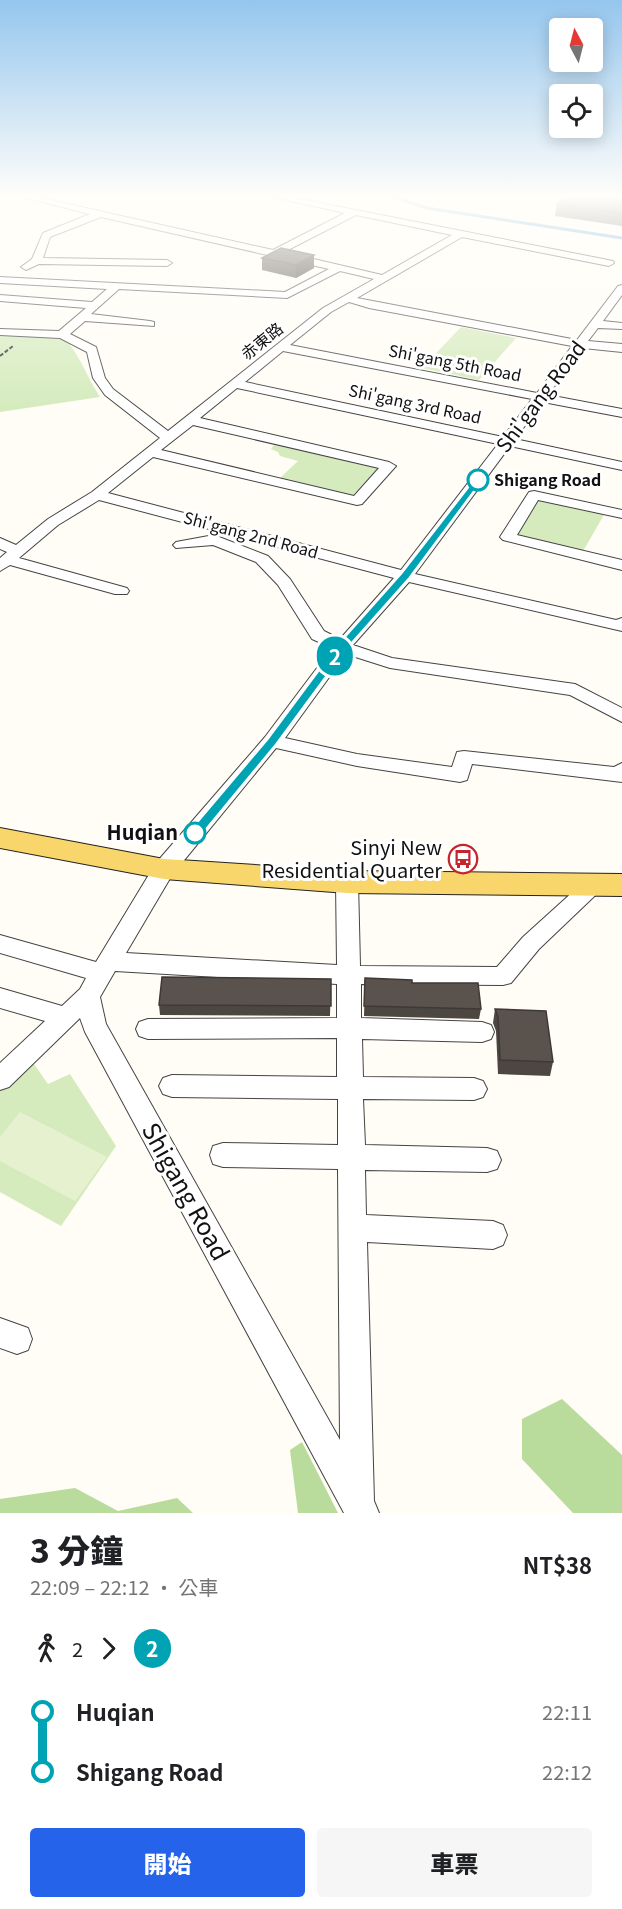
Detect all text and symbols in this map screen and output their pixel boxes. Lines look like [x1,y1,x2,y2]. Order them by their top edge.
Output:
north arrow [549,18,603,72]
map controls [549,18,603,138]
button: locate [549,84,603,138]
street label: 赤東路 [235,316,288,365]
street label: Shi'gang Road [488,334,591,458]
street label: Shi'gang 5th Road [387,337,524,387]
street label: Shi'gang 3rd Road [347,377,484,429]
place label: Shigang Road [494,467,601,491]
marker: Shigang Road [467,469,489,491]
street label: Shi'gang 2nd Road [181,505,321,564]
line badge: 2 [316,636,354,676]
text: 2 [329,641,341,671]
place label: Huqian [107,817,178,846]
marker: Huqian [184,822,206,844]
place label: Sinyi New Residential Quarter [261,832,442,884]
bus stop icon: Sinyi New Residential Quarter [447,843,479,875]
street label: Shigang Road [135,1115,240,1266]
text: 3 分鐘 [30,1525,123,1573]
text: NT$38 [523,1548,592,1580]
text: 22:09 – 22:12 · 公車 [30,1572,219,1601]
icon: walk [30,1632,63,1665]
icon: forward [92,1632,125,1665]
text: 2 [146,1633,159,1663]
text: 2 [72,1634,83,1663]
text: Huqian [76,1695,155,1727]
text: 22:11 [542,1697,592,1726]
text: Shigang Road [76,1755,223,1787]
text: 22:12 [542,1757,592,1786]
button: 開始 [30,1828,305,1897]
button: 車票 [317,1828,592,1897]

